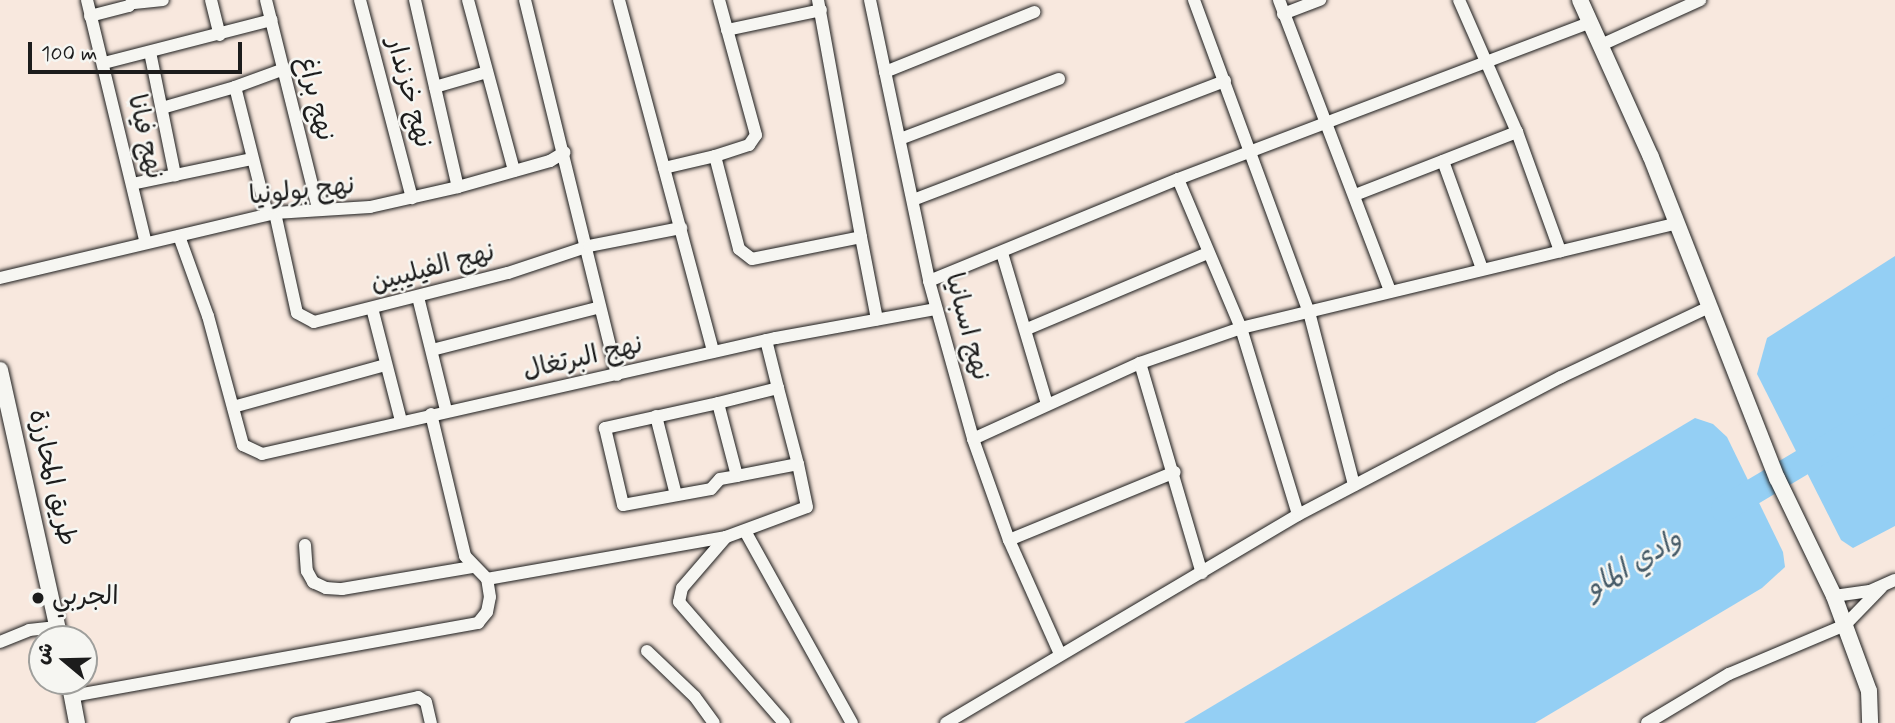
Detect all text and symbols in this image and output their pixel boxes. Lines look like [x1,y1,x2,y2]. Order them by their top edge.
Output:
scale bar [32,28,245,72]
street label: نهج خزندار [378,35,438,151]
text: 100 m [41,40,97,68]
street label: نهج براغ [288,53,340,145]
street label: نهج فيانا [119,92,169,182]
street label: نهج بولونيا [248,171,356,213]
street label: نهج الفيليبين [367,237,499,301]
street label: نهج اسبانيا [937,270,995,384]
street label: نهج البرتغال [520,330,646,388]
street label: طريق المحارزة [20,407,82,549]
water label: وادي الماو [1579,523,1689,607]
place label: الجربي [52,582,119,614]
marker: الجربي [30,590,46,606]
north arrow [28,625,98,695]
text: ش [29,640,60,668]

